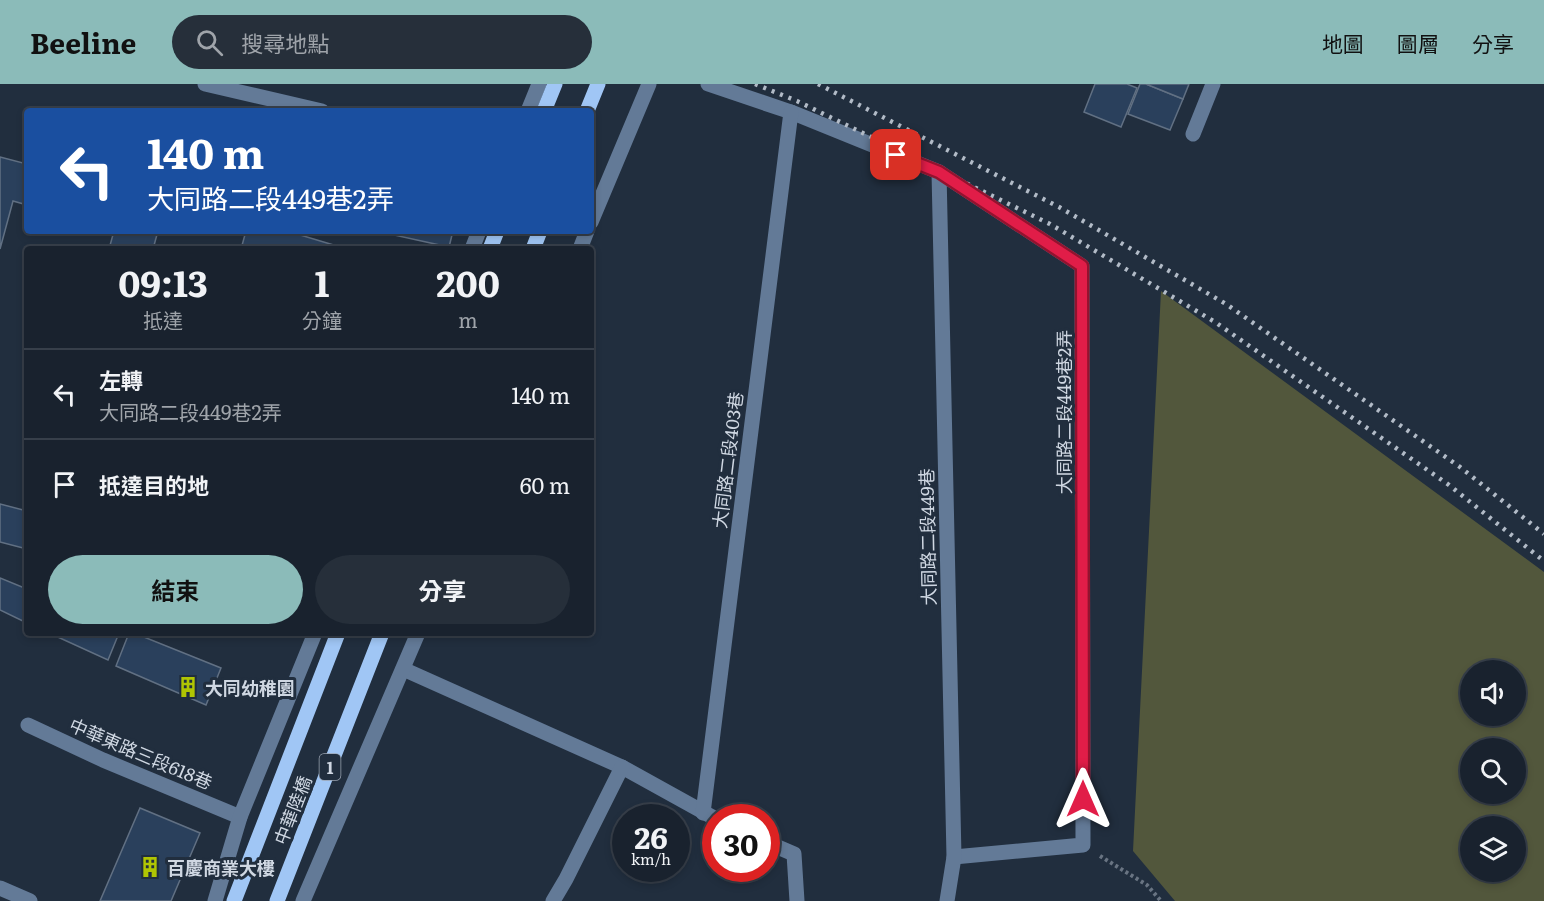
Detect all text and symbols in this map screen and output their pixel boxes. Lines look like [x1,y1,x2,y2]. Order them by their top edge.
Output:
search box [172,15,592,69]
text: Beeline [30,21,136,63]
icon: search [193,26,226,59]
text: 搜尋地點 [241,26,329,59]
text: 地圖 [1322,27,1364,58]
text: 圖層 [1397,27,1439,58]
text: 分享 [1472,27,1514,58]
text: 140 m [147,120,264,182]
pin [870,129,921,180]
icon: left [48,132,126,210]
icon: arrive [879,138,912,171]
text: 大同路二段449巷2弄 [147,177,394,217]
text: 09:13 [118,255,208,308]
text: 1 [315,255,329,308]
text: 200 [436,255,500,308]
text: 抵達 [143,304,183,334]
text: 分鐘 [302,304,342,334]
text: m [458,304,478,334]
street label: 大同路二段449巷2弄 [1050,330,1077,494]
text: 左轉 [99,363,143,396]
icon: left [48,378,81,411]
text: 140 m [511,378,570,411]
street label: 大同路二段403巷 [705,390,749,530]
text: 大同路二段449巷2弄 [99,396,282,426]
icon: arrive [48,468,81,501]
text: 抵達目的地 [99,468,209,501]
text: 60 m [520,468,570,501]
street label: 大同路二段449巷 [912,468,942,606]
button: 結束 [48,555,303,624]
button: 分享 [315,555,570,624]
map controls [1460,660,1526,882]
button: sound [1460,660,1526,726]
place label: 大同幼稚園 [205,674,295,701]
building icon: 大同幼稚園 [176,675,200,699]
street label: 中華東路三段618巷 [65,711,217,795]
button: search [1460,738,1526,804]
road number: 1 [320,754,340,780]
position arrow [1051,767,1115,831]
street label: 中華陸橋 [266,772,318,848]
speed limit sign: 30 [702,804,780,882]
text: 26 [634,814,668,858]
button: layers [1460,816,1526,882]
text: km/h [631,847,671,870]
place label: 百慶商業大樓 [167,854,275,881]
building icon: 百慶商業大樓 [138,855,162,879]

